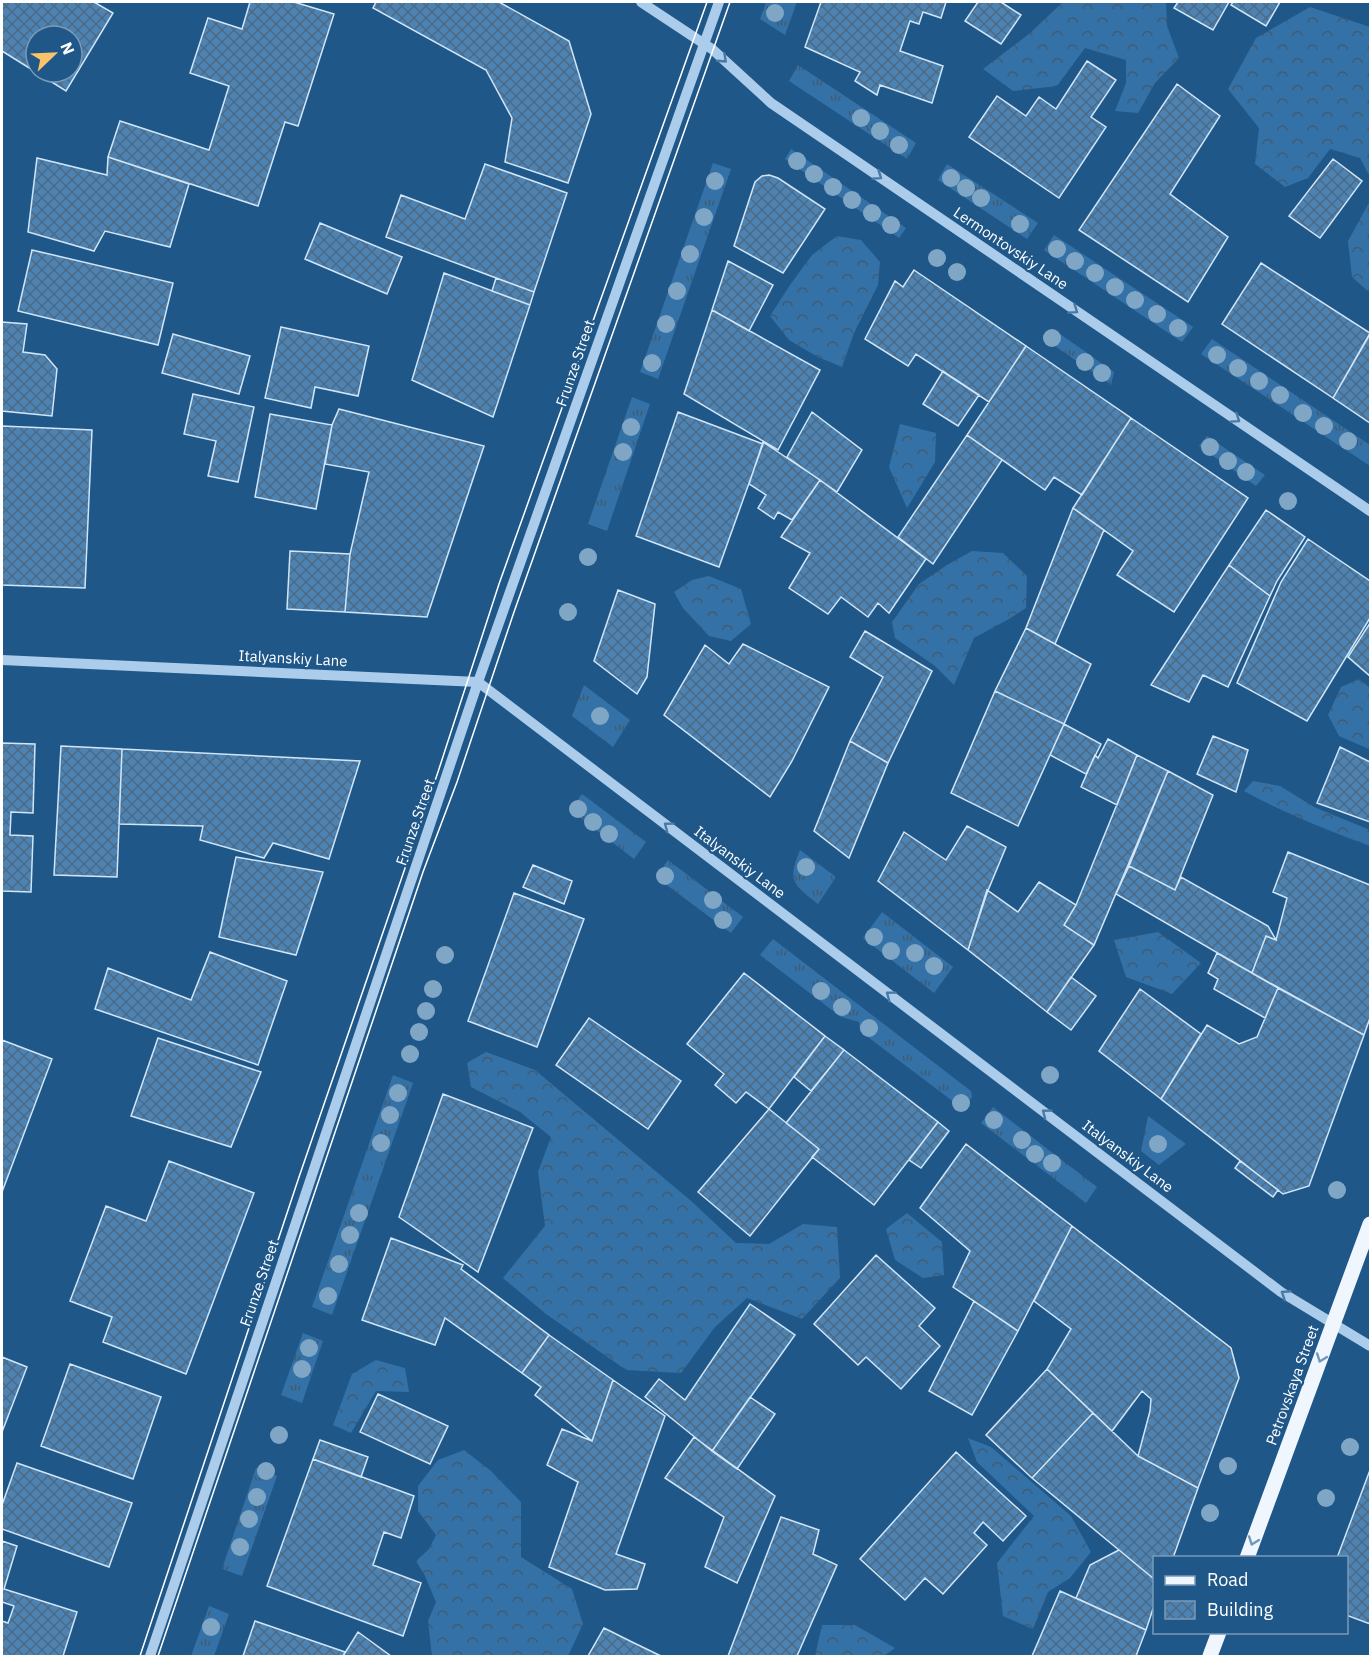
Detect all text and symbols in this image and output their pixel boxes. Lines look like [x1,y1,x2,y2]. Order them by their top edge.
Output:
north arrow [24,24,84,84]
text: N [56,39,79,57]
one-way arrow [716,52,727,63]
one-way arrow [872,169,883,180]
street label: Lermontovskiy Lane [950,203,1072,293]
one-way arrow [1068,303,1079,314]
street label: Frunze Street [551,317,599,409]
one-way arrow [1229,412,1240,423]
street label: Italyanskiy Lane [238,646,348,670]
street label: Frunze Street [391,776,439,868]
one-way arrow [664,822,675,833]
street label: Italyanskiy Lane [691,822,789,902]
one-way arrow [886,991,897,1002]
one-way arrow [1041,1109,1052,1120]
street label: Italyanskiy Lane [1079,1116,1177,1196]
street label: Frunze Street [235,1237,283,1329]
one-way arrow [1281,1290,1292,1301]
street label: Petrovskaya Street [1261,1322,1323,1448]
one-way arrow [1316,1352,1328,1363]
one-way arrow [1248,1534,1260,1545]
legend [1153,1556,1348,1634]
text: Road [1207,1568,1248,1591]
text: Building [1207,1598,1274,1621]

